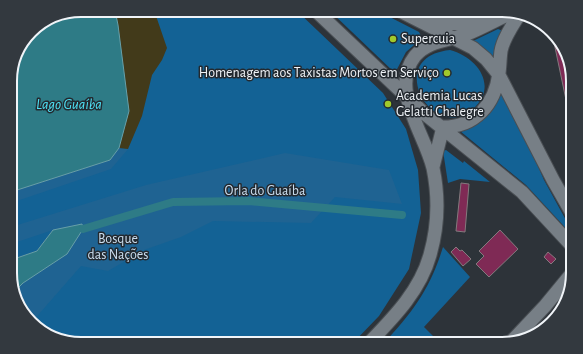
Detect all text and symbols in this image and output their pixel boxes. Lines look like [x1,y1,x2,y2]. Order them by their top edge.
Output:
place label: Supercuia [401,32,456,46]
marker: Supercuia [388,34,398,44]
place label: Homenagem aos Taxistas Mortos em Serviço [199,66,439,80]
marker: Homenagem aos Taxistas Mortos em Serviço [442,68,452,78]
place label: Academia Lucas Gelatti Chalegre [396,89,484,119]
water label: Lago Guaíba [36,97,102,112]
marker: Academia Lucas Gelatti Chalegre [383,99,393,109]
park label: Orla do Guaíba [225,184,306,198]
park label: Bosque das Nações [88,232,148,262]

